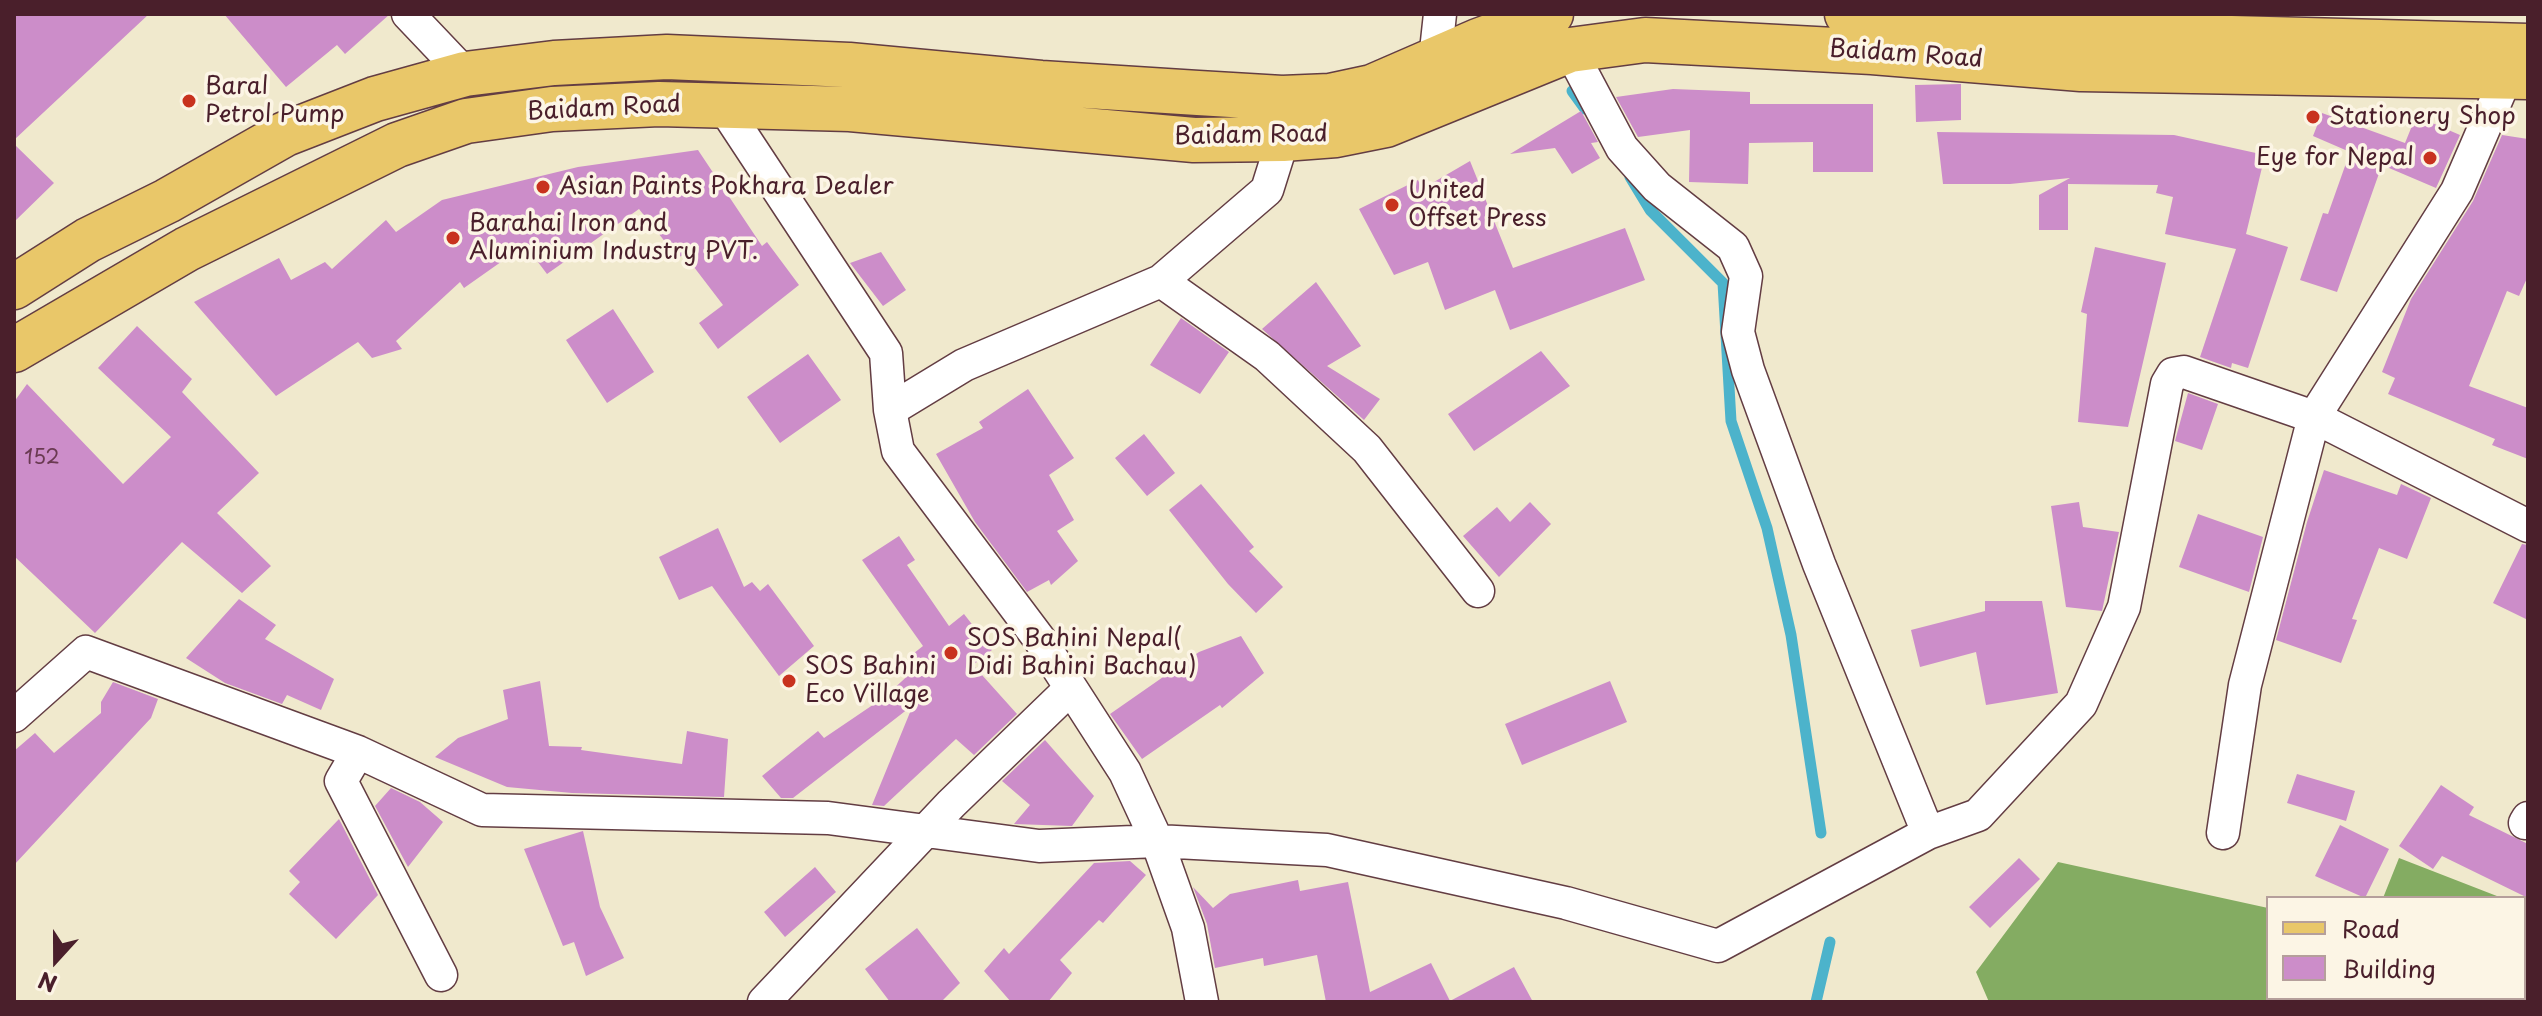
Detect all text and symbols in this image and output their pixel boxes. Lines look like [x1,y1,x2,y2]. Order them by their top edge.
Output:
street label: Baidam Road [1828,35,1984,75]
place label: Baral Petrol Pump [205,73,344,129]
street label: Baidam Road [526,91,682,127]
marker: Baral Petrol Pump [180,92,198,110]
place label: Stationery Shop [2329,103,2516,131]
marker: Stationery Shop [2304,108,2322,126]
street label: Baidam Road [1174,120,1328,152]
place label: Eye for Nepal [2256,144,2414,172]
marker: Eye for Nepal [2421,149,2439,167]
place label: Asian Paints Pokhara Dealer [559,173,894,201]
place label: United Offset Press [1408,177,1547,233]
marker: Asian Paints Pokhara Dealer [534,178,552,196]
marker: United Offset Press [1383,196,1401,214]
place label: Barahai Iron and Aluminium Industry PVT. [469,210,758,266]
marker: Barahai Iron and Aluminium Industry PVT. [444,229,462,247]
house number: 152 [24,446,60,470]
place label: SOS Bahini Nepal( Didi Bahini Bachau) [967,625,1197,681]
marker: SOS Bahini Nepal( Didi Bahini Bachau) [942,644,960,662]
place label: SOS Bahini Eco Village [805,653,936,709]
marker: SOS Bahini Eco Village [780,672,798,690]
legend [2266,896,2526,1000]
text: Road [2342,910,2400,946]
north arrow [16,920,96,1000]
text: Building [2342,950,2436,986]
text: N [33,964,61,1001]

